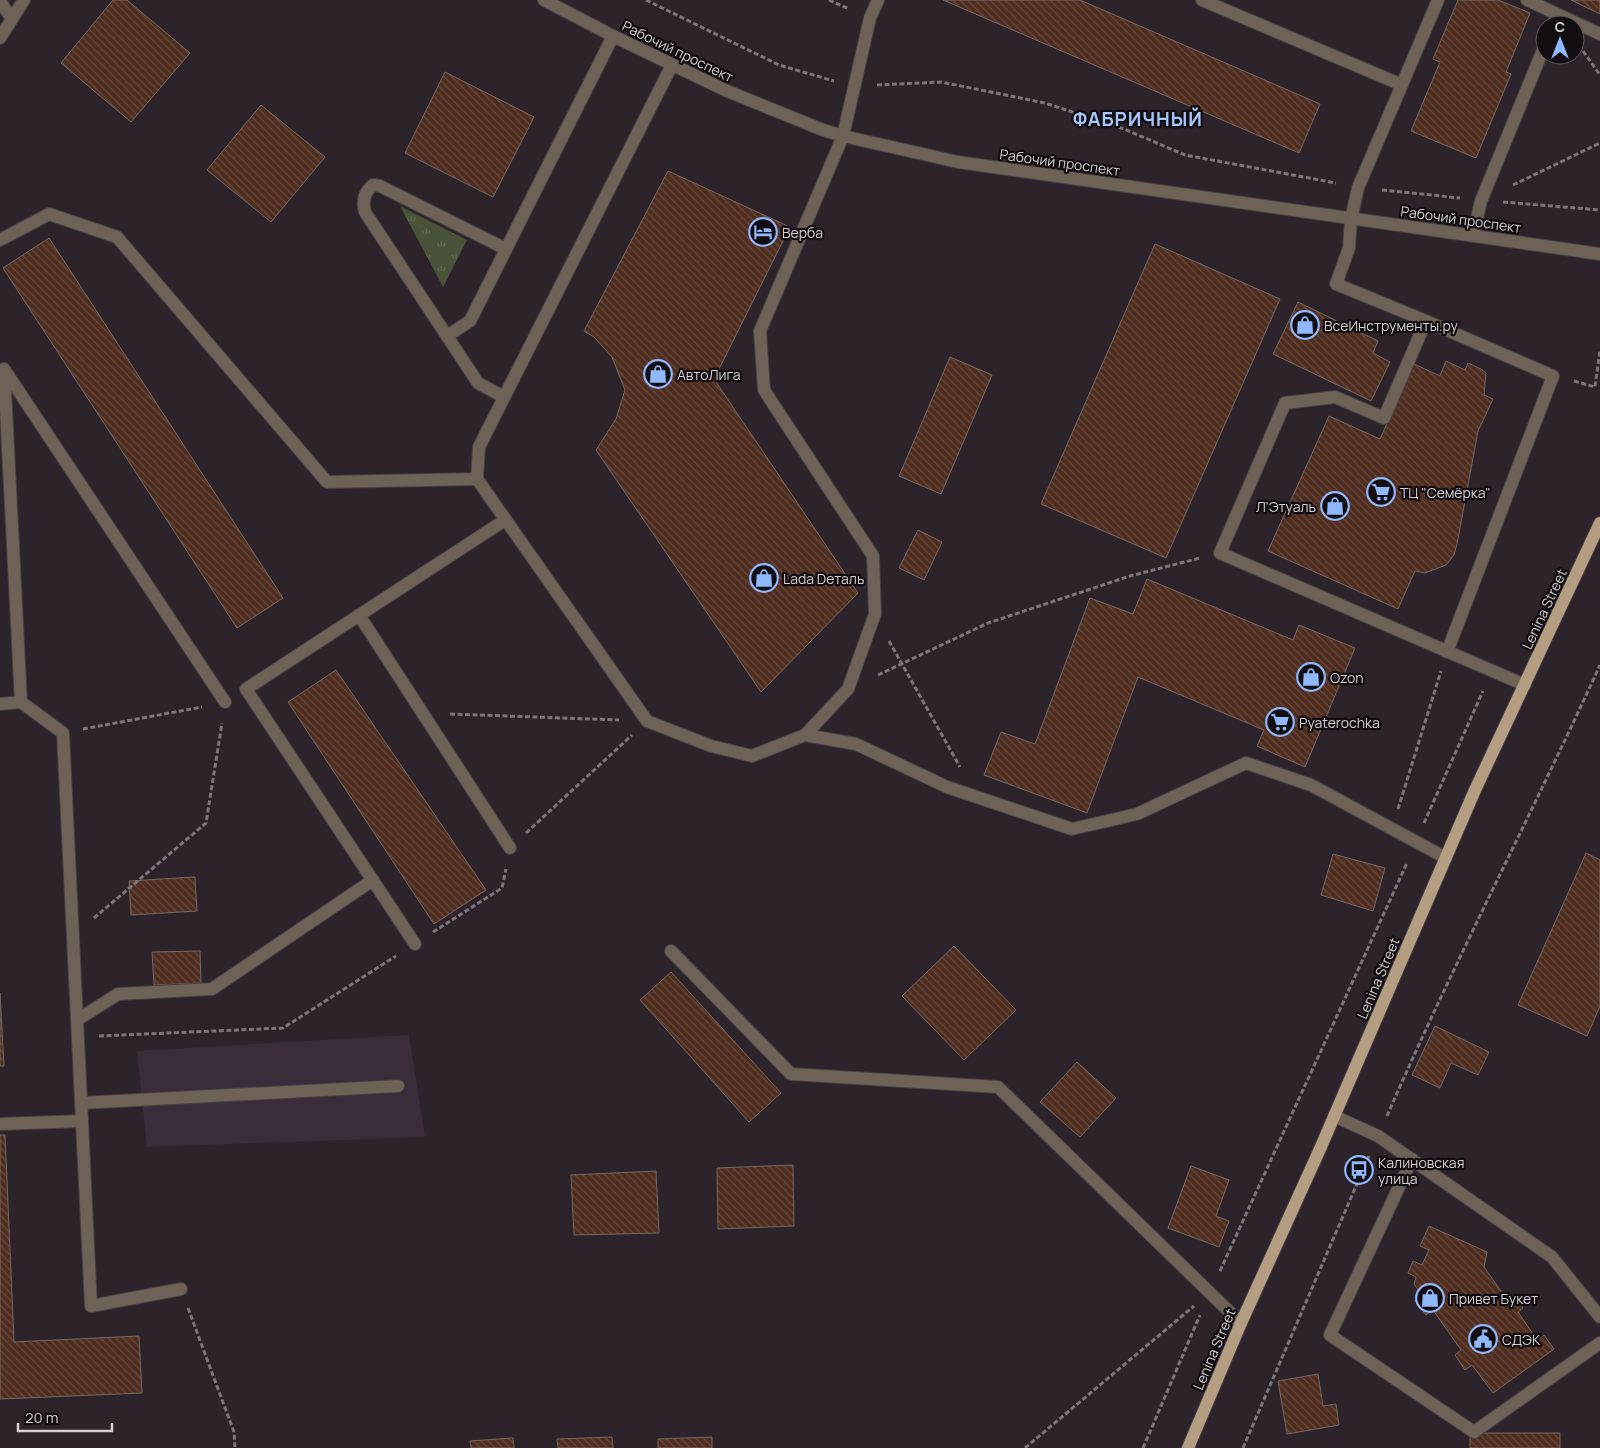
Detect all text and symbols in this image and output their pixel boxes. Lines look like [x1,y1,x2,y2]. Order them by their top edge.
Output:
north arrow [1535,15,1585,65]
street label: Рабочий проспект [619,16,737,86]
text: С [1555,17,1565,36]
district label: ФАБРИЧНЫЙ [1073,106,1203,132]
street label: Рабочий проспект [999,144,1121,180]
street label: Рабочий проспект [1400,201,1522,237]
hotel icon: Верба [748,217,778,247]
place label: Верба [782,223,823,242]
shop icon: ВсеИнструменты.ру [1290,310,1320,340]
place label: ВсеИнструменты.ру [1324,316,1459,335]
shop icon: АвтоЛига [643,359,673,389]
place label: АвтоЛига [677,365,741,384]
supermarket icon: ТЦ "Семёрка" [1366,477,1396,507]
place label: ТЦ "Семёрка" [1400,483,1491,502]
shop icon: Л'Этуаль [1320,491,1350,521]
place label: Л'Этуаль [1256,497,1316,516]
shop icon: Lada Dеталь [749,563,779,593]
street label: Lenina Street [1517,565,1571,652]
place label: Lada Dеталь [783,569,864,588]
shop icon: Ozon [1296,662,1326,692]
place label: Ozon [1330,668,1364,687]
supermarket icon: Pyaterochka [1265,707,1295,737]
place label: Pyaterochka [1299,713,1380,732]
street label: Lenina Street [1352,934,1404,1022]
place label: Калиновская улица [1378,1153,1464,1188]
bus stop icon: Калиновская улица [1344,1155,1374,1185]
shop icon: Привет Букет [1415,1283,1445,1313]
place label: Привет Букет [1449,1289,1538,1308]
street label: Lenina Street [1188,1305,1240,1393]
public building icon: СДЭК [1468,1324,1498,1354]
place label: СДЭК [1502,1330,1541,1349]
scale bar [18,1400,111,1432]
text: 20 m [25,1407,58,1428]

